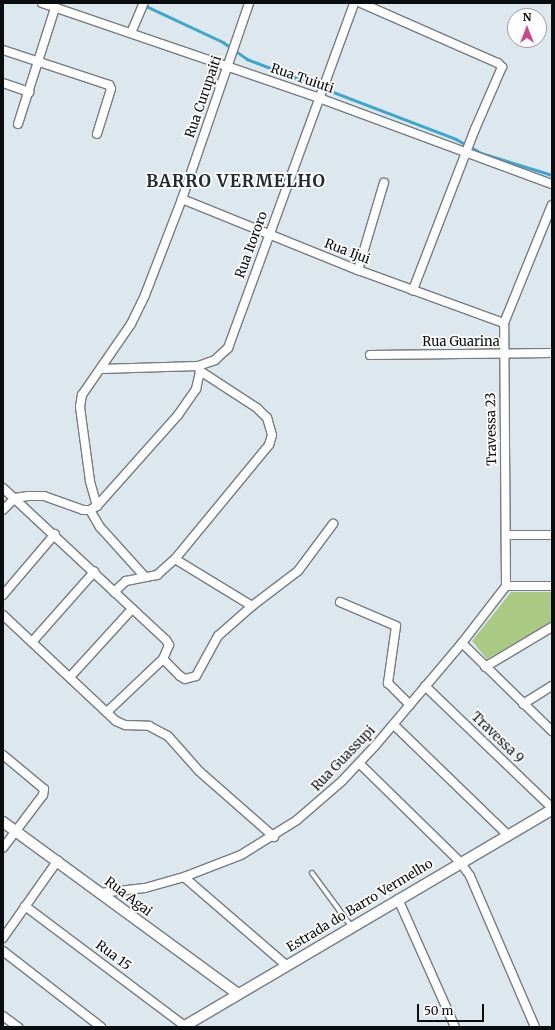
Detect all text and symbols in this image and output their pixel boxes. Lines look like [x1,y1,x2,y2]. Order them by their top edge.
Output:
north arrow [507,8,547,48]
text: N [523,10,531,24]
street label: Rua Curupaiti [183,54,225,140]
street label: Rua Tuiuti [268,61,336,97]
district label: BARRO VERMELHO [146,172,326,192]
street label: Rua Itororo [233,209,271,281]
street label: Rua Ijui [322,236,372,268]
street label: Rua Guarina [422,334,500,350]
street label: Travessa 23 [484,392,500,466]
street label: Travessa 9 [468,709,526,767]
street label: Rua Guassupi [309,723,379,795]
street label: Estrada do Barro Vermelho [284,856,436,956]
street label: Rua Agai [101,874,155,920]
street label: Rua 15 [92,938,134,974]
scale bar [419,996,486,1022]
text: 50 m [424,1003,453,1018]

